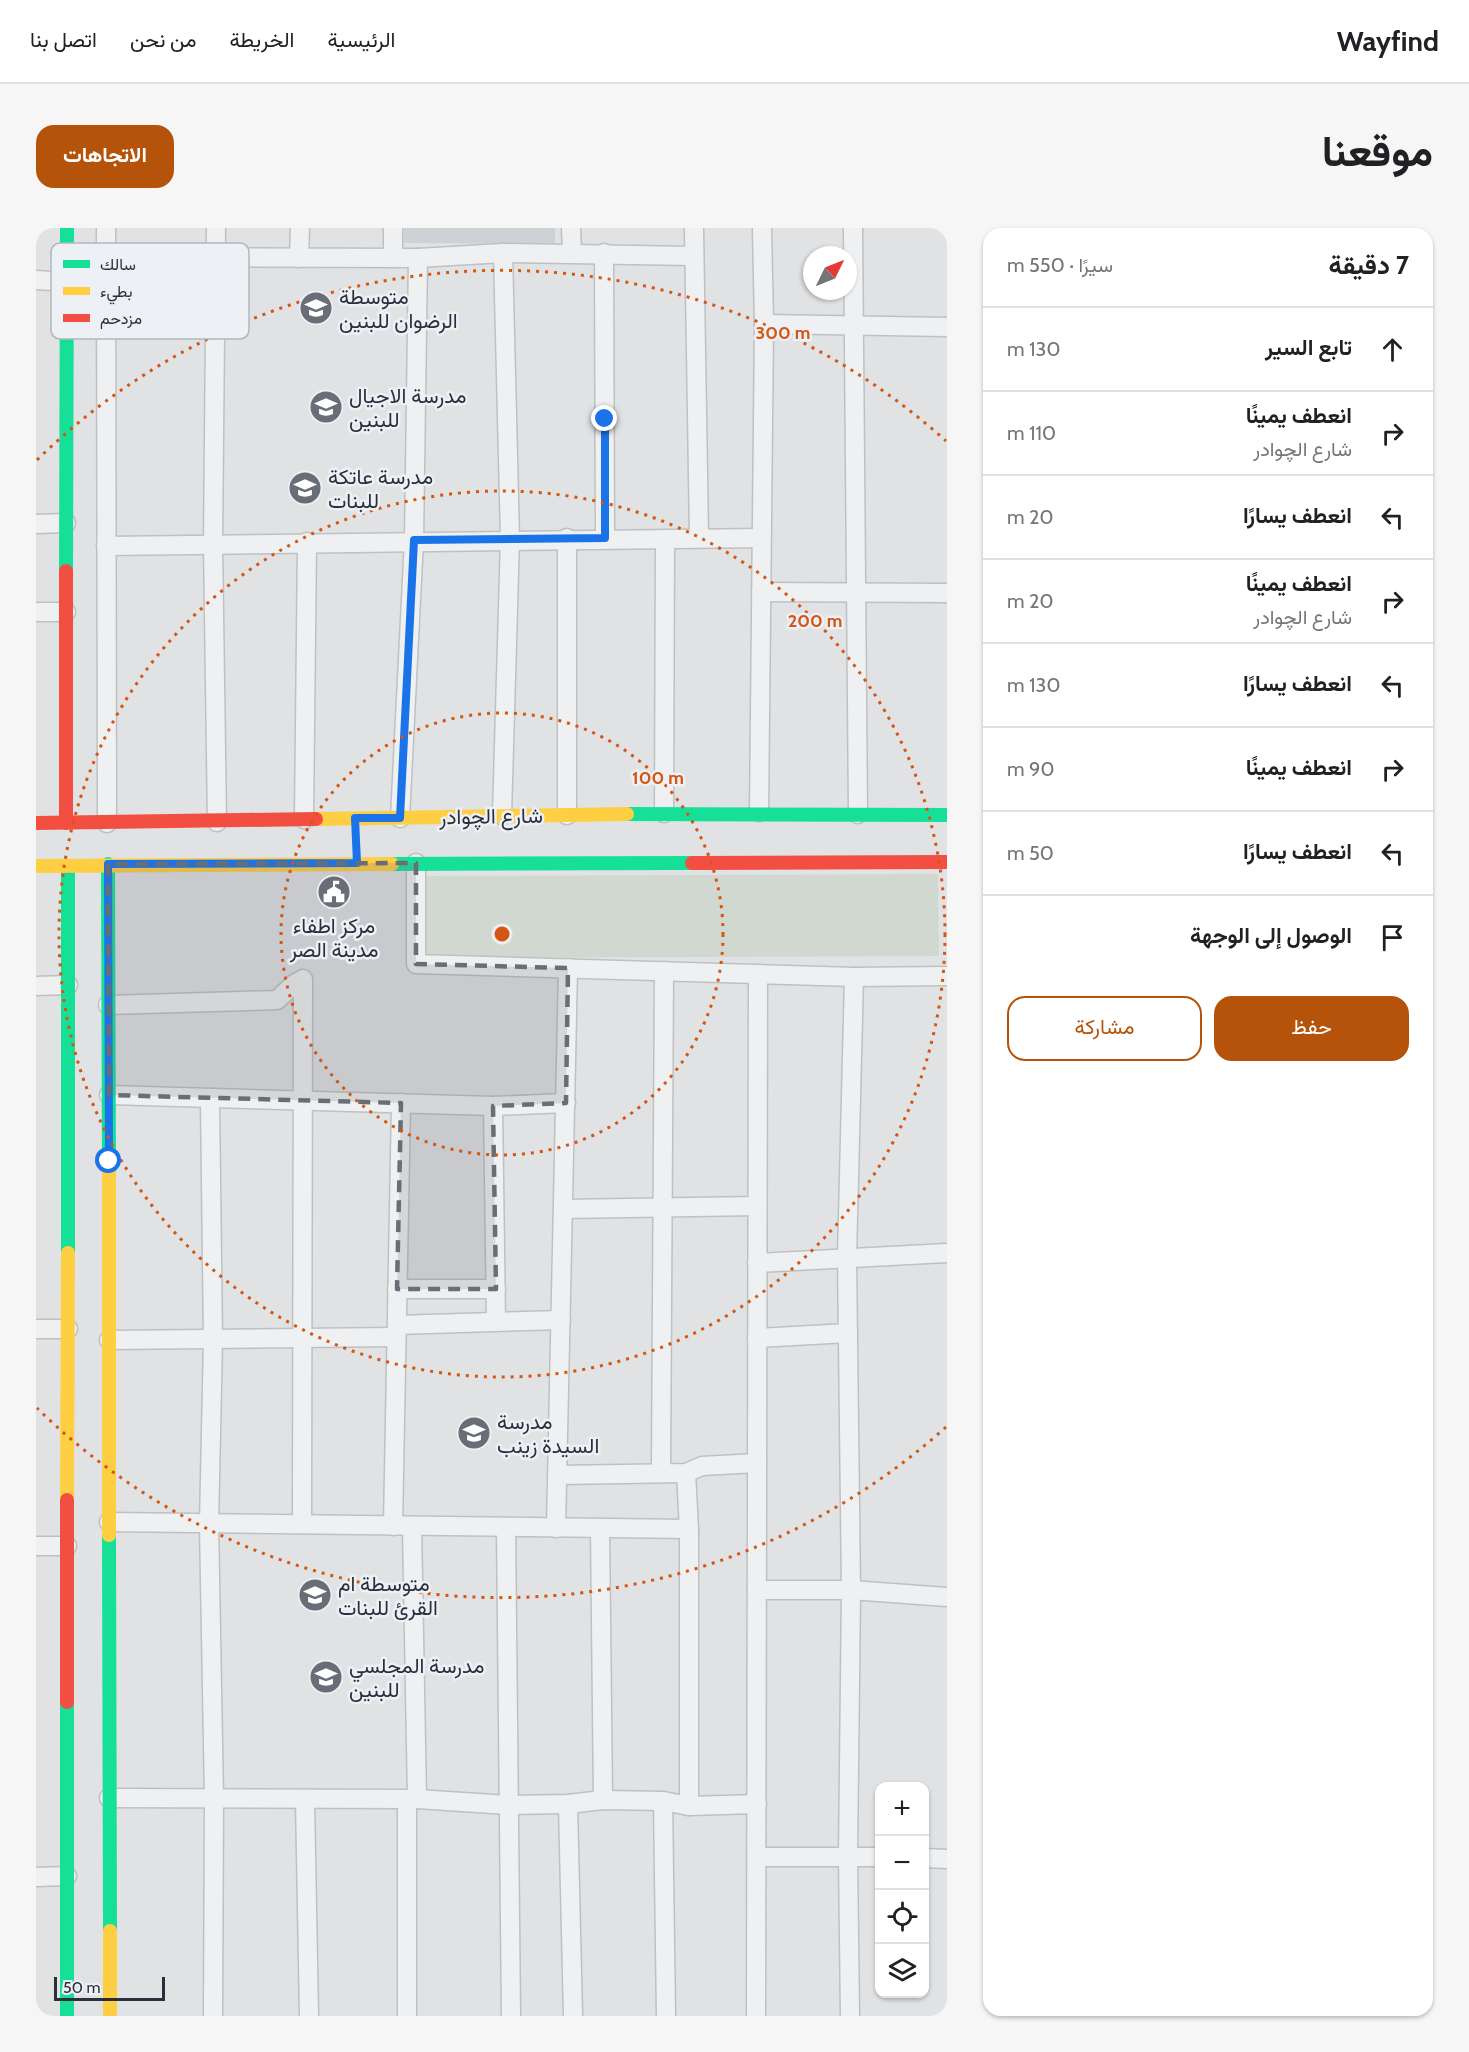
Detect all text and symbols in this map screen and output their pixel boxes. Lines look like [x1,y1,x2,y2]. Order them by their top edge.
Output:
text: Wayfind [1337,24,1439,58]
text: اتصل بنا [30,27,97,52]
text: من نحن [130,27,196,52]
text: الخريطة [229,27,294,52]
text: الرئيسية [327,27,395,52]
button: الاتجاهات [36,125,174,188]
text: موقعنا [1322,125,1433,177]
legend [51,243,249,339]
north arrow [803,246,857,300]
text: 7 دقيقة [1329,249,1409,281]
text: سيرًا · 550 m [1007,253,1113,277]
text: سالك [100,255,136,274]
text: بطيء [100,282,132,305]
place label: متوسطة الرضوان للبنين [339,284,458,334]
school or university icon: متوسطة الرضوان للبنين [298,290,334,326]
text: مزدحم [100,309,142,329]
text: 300 m [756,322,810,344]
icon: ahead [1376,333,1409,366]
text: تابع السير [1265,334,1352,361]
text: 130 m [1007,337,1060,361]
place label: مدرسة الاجيال للبنين [349,383,467,432]
school or university icon: مدرسة الاجيال للبنين [308,389,344,425]
text: انعطف يمينًا [1246,402,1352,429]
route end [591,405,617,431]
icon: right [1376,417,1409,450]
text: 110 m [1007,421,1056,445]
text: شارع الچوادر [1253,437,1352,461]
place label: مدرسة عاتكة للبنات [328,464,433,513]
school or university icon: مدرسة عاتكة للبنات [287,470,323,506]
icon: left [1376,501,1409,534]
text: انعطف يسارًا [1243,502,1352,529]
text: 20 m [1007,505,1054,529]
text: انعطف يمينًا [1246,570,1352,597]
icon: right [1376,585,1409,618]
text: 20 m [1007,589,1054,613]
text: شارع الچوادر [1253,605,1352,629]
text: 200 m [788,610,842,632]
icon: left [1376,669,1409,702]
text: انعطف يسارًا [1243,670,1352,697]
text: 130 m [1007,673,1060,697]
icon: right [1376,753,1409,786]
text: انعطف يمينًا [1246,754,1352,781]
text: 90 m [1007,757,1054,781]
text: 100 m [632,767,684,789]
street label: شارع الچوادر [438,803,543,831]
icon: left [1376,837,1409,870]
text: انعطف يسارًا [1243,838,1352,865]
text: 50 m [1007,841,1054,865]
public building icon: مركز اطفاء مدينة الصر [316,874,352,910]
place label: مركز اطفاء مدينة الصر [289,913,378,963]
icon: arrive [1376,921,1409,954]
text: الوصول إلى الوجهة [1190,922,1352,949]
centre of rings [492,924,512,944]
button: مشاركة [1007,996,1202,1061]
button: حفظ [1214,996,1409,1061]
route start [95,1147,121,1173]
place label: مدرسة السيدة زينب [497,1409,599,1459]
school or university icon: مدرسة السيدة زينب [456,1415,492,1451]
place label: متوسطة ام القرئ للبنات [338,1571,438,1621]
school or university icon: متوسطة ام القرئ للبنات [297,1577,333,1613]
place label: مدرسة المجلسي للبنين [349,1653,484,1702]
school or university icon: مدرسة المجلسي للبنين [308,1659,344,1695]
map controls [875,1782,929,1998]
button: + [875,1782,929,1836]
button: − [875,1836,929,1890]
button: locate [875,1890,929,1944]
button: layers [875,1944,929,1998]
scale bar [54,1974,165,2002]
text: 50 m [63,1978,100,1997]

